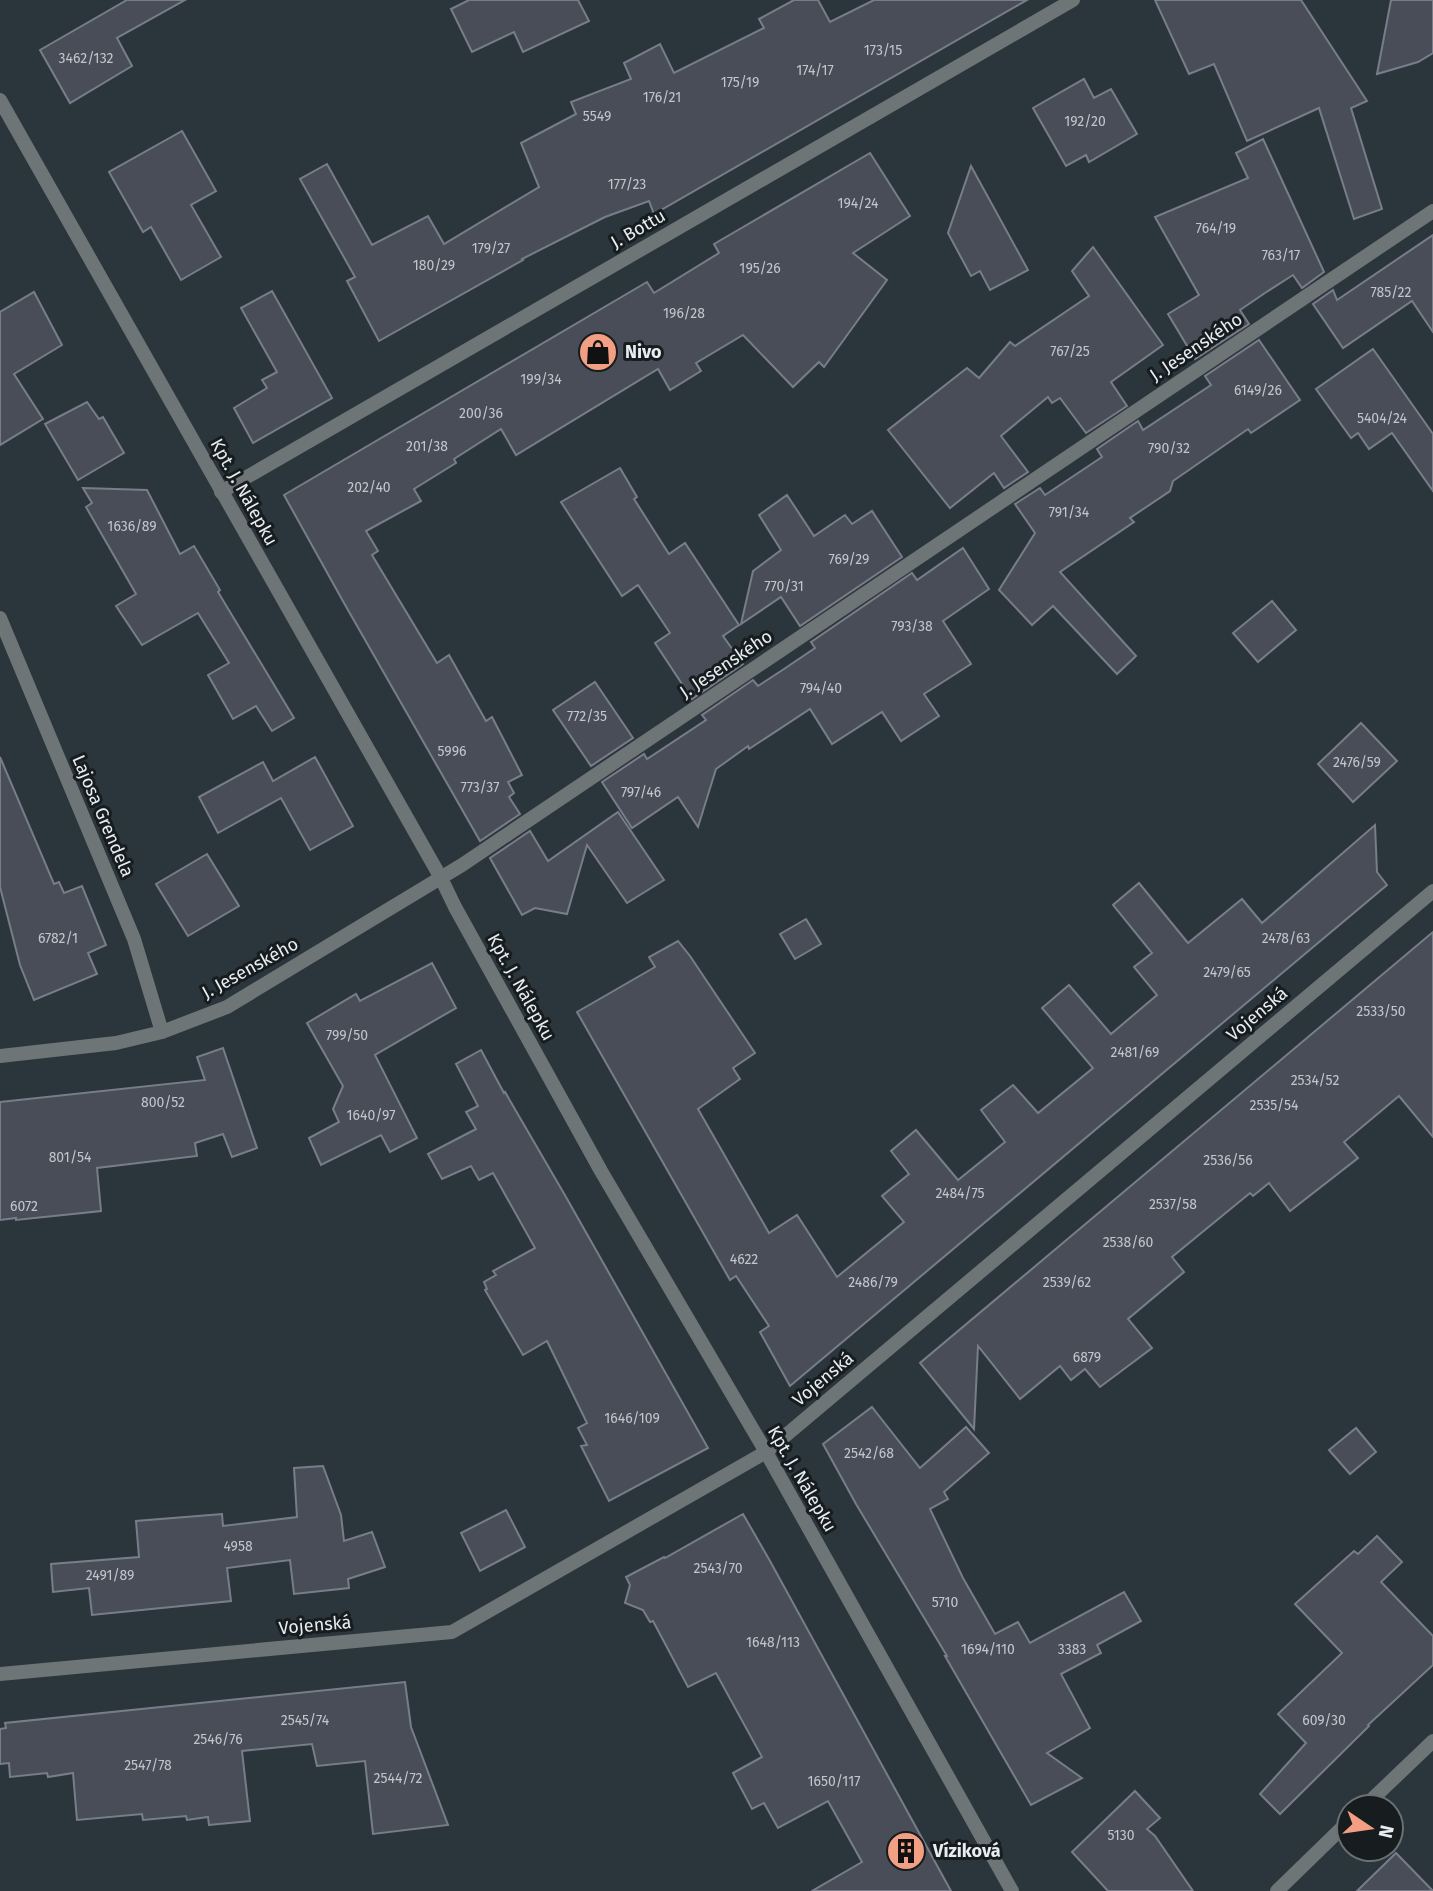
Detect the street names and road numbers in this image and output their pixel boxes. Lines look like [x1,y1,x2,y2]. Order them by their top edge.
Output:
street label: J. Bottu [607,205,669,253]
street label: J. Jesenského [1146,308,1246,386]
street label: Kpt. J. Nálepku [206,435,282,549]
street label: J. Jesenského [676,625,776,703]
street label: Lajosa Grendela [67,752,139,880]
street label: Kpt. J. Nálepku [483,930,559,1044]
street label: J. Jesenského [198,932,302,1004]
street label: Vojenská [1222,982,1292,1046]
street label: Vojenská [788,1347,858,1411]
street label: Kpt. J. Nálepku [763,1422,841,1536]
street label: Vojenská [278,1611,352,1639]

